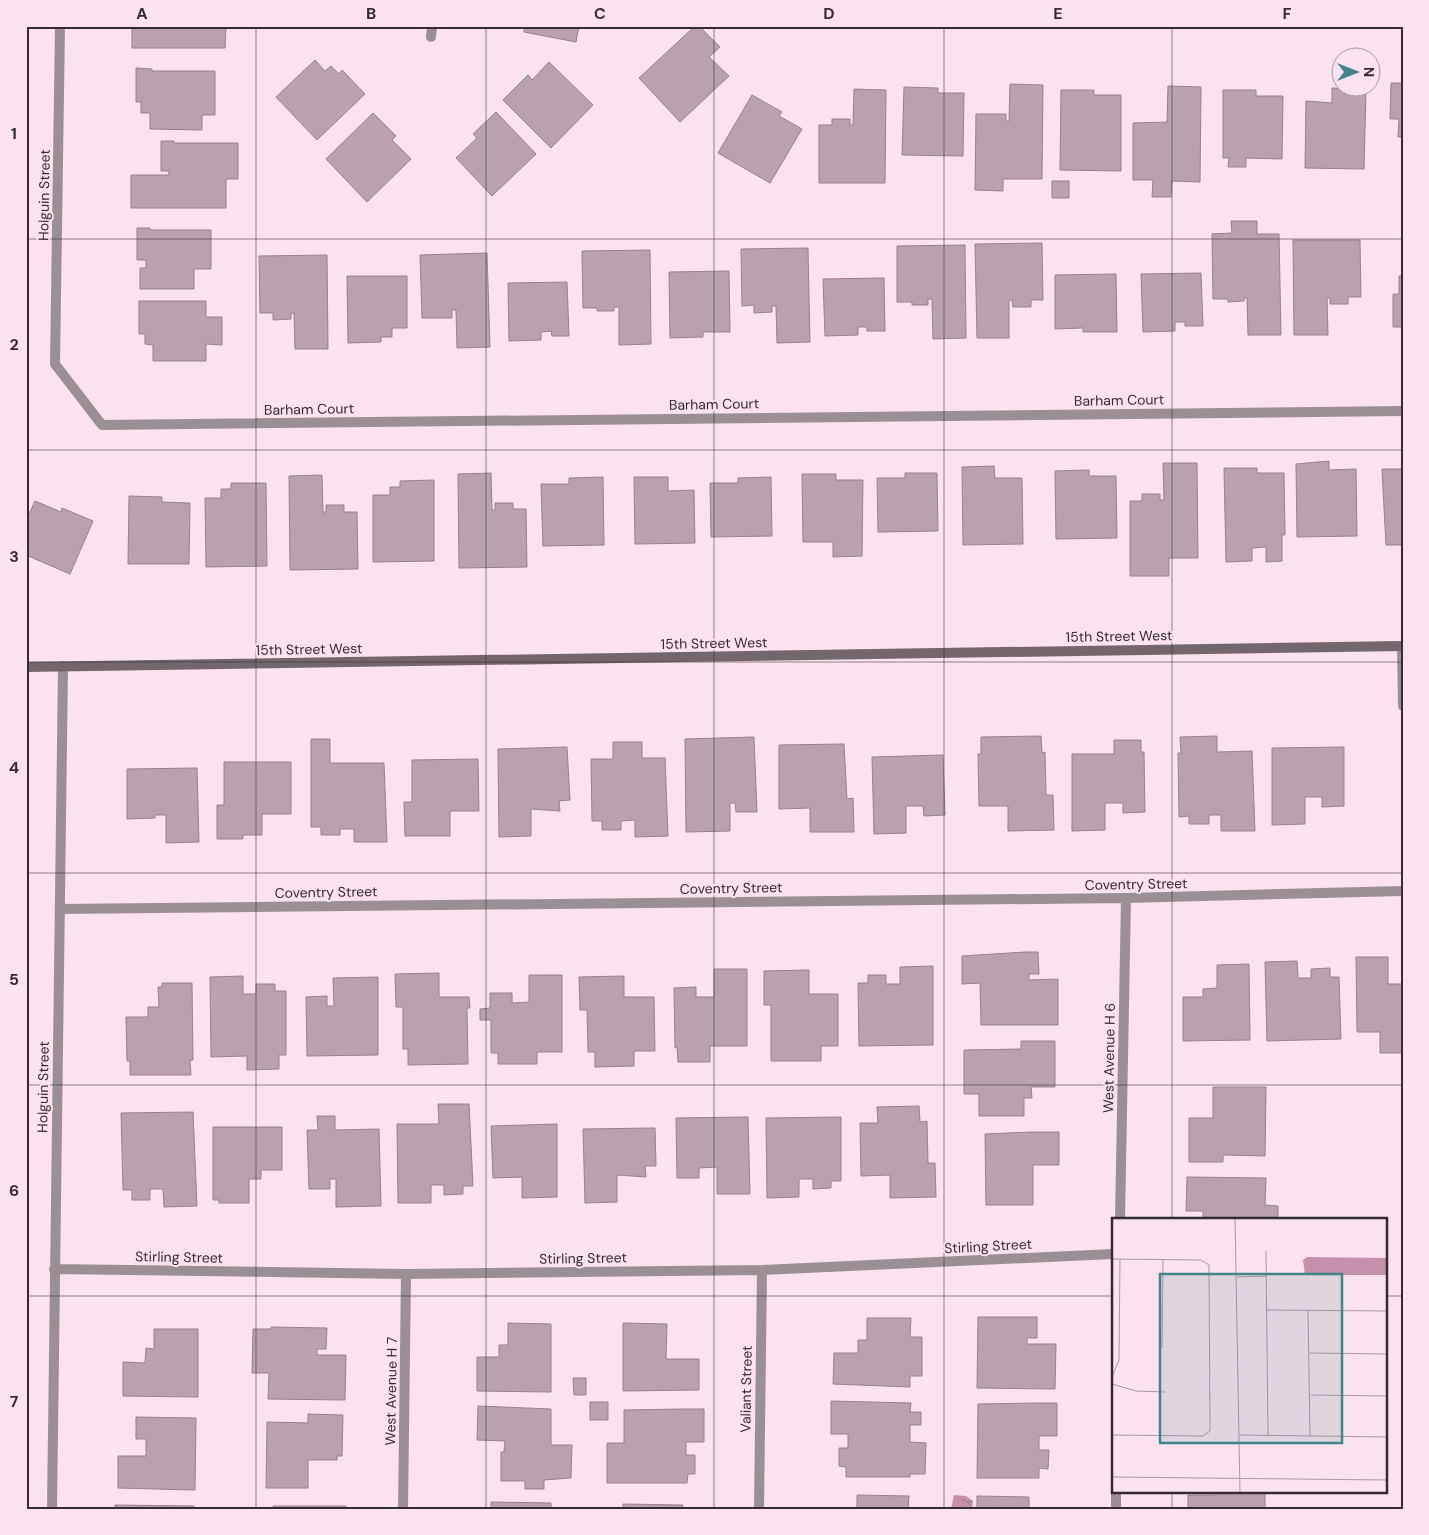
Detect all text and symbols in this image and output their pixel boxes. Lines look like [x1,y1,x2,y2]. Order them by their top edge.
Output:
text: A [136,3,148,24]
text: B [366,3,376,24]
text: C [594,3,606,24]
text: D [823,3,835,24]
text: E [1053,3,1063,24]
text: F [1283,3,1292,24]
north arrow [1332,48,1382,98]
text: N [1360,67,1378,77]
text: 1 [11,123,17,144]
street label: Holguin Street [34,149,54,241]
text: 2 [9,334,19,355]
street label: Barham Court [1074,390,1164,410]
street label: Barham Court [669,394,759,414]
street label: Barham Court [264,399,354,419]
text: 3 [9,546,19,567]
street label: 15th Street West [1066,626,1172,646]
street label: 15th Street West [661,633,767,653]
street label: 15th Street West [256,639,362,659]
text: 4 [9,757,19,778]
street label: Coventry Street [1084,874,1188,894]
street label: Coventry Street [679,878,783,898]
street label: Coventry Street [274,882,378,902]
text: 5 [9,969,19,990]
street label: West Avenue H 6 [1099,1003,1119,1113]
street label: Holguin Street [33,1041,53,1133]
text: 6 [9,1180,19,1201]
inset map [1112,1218,1386,1492]
street label: Stirling Street [944,1235,1032,1257]
street label: Stirling Street [135,1247,223,1267]
street label: Stirling Street [539,1248,627,1268]
street label: West Avenue H 7 [381,1336,401,1446]
street label: Valiant Street [736,1345,756,1433]
text: 7 [10,1391,19,1412]

